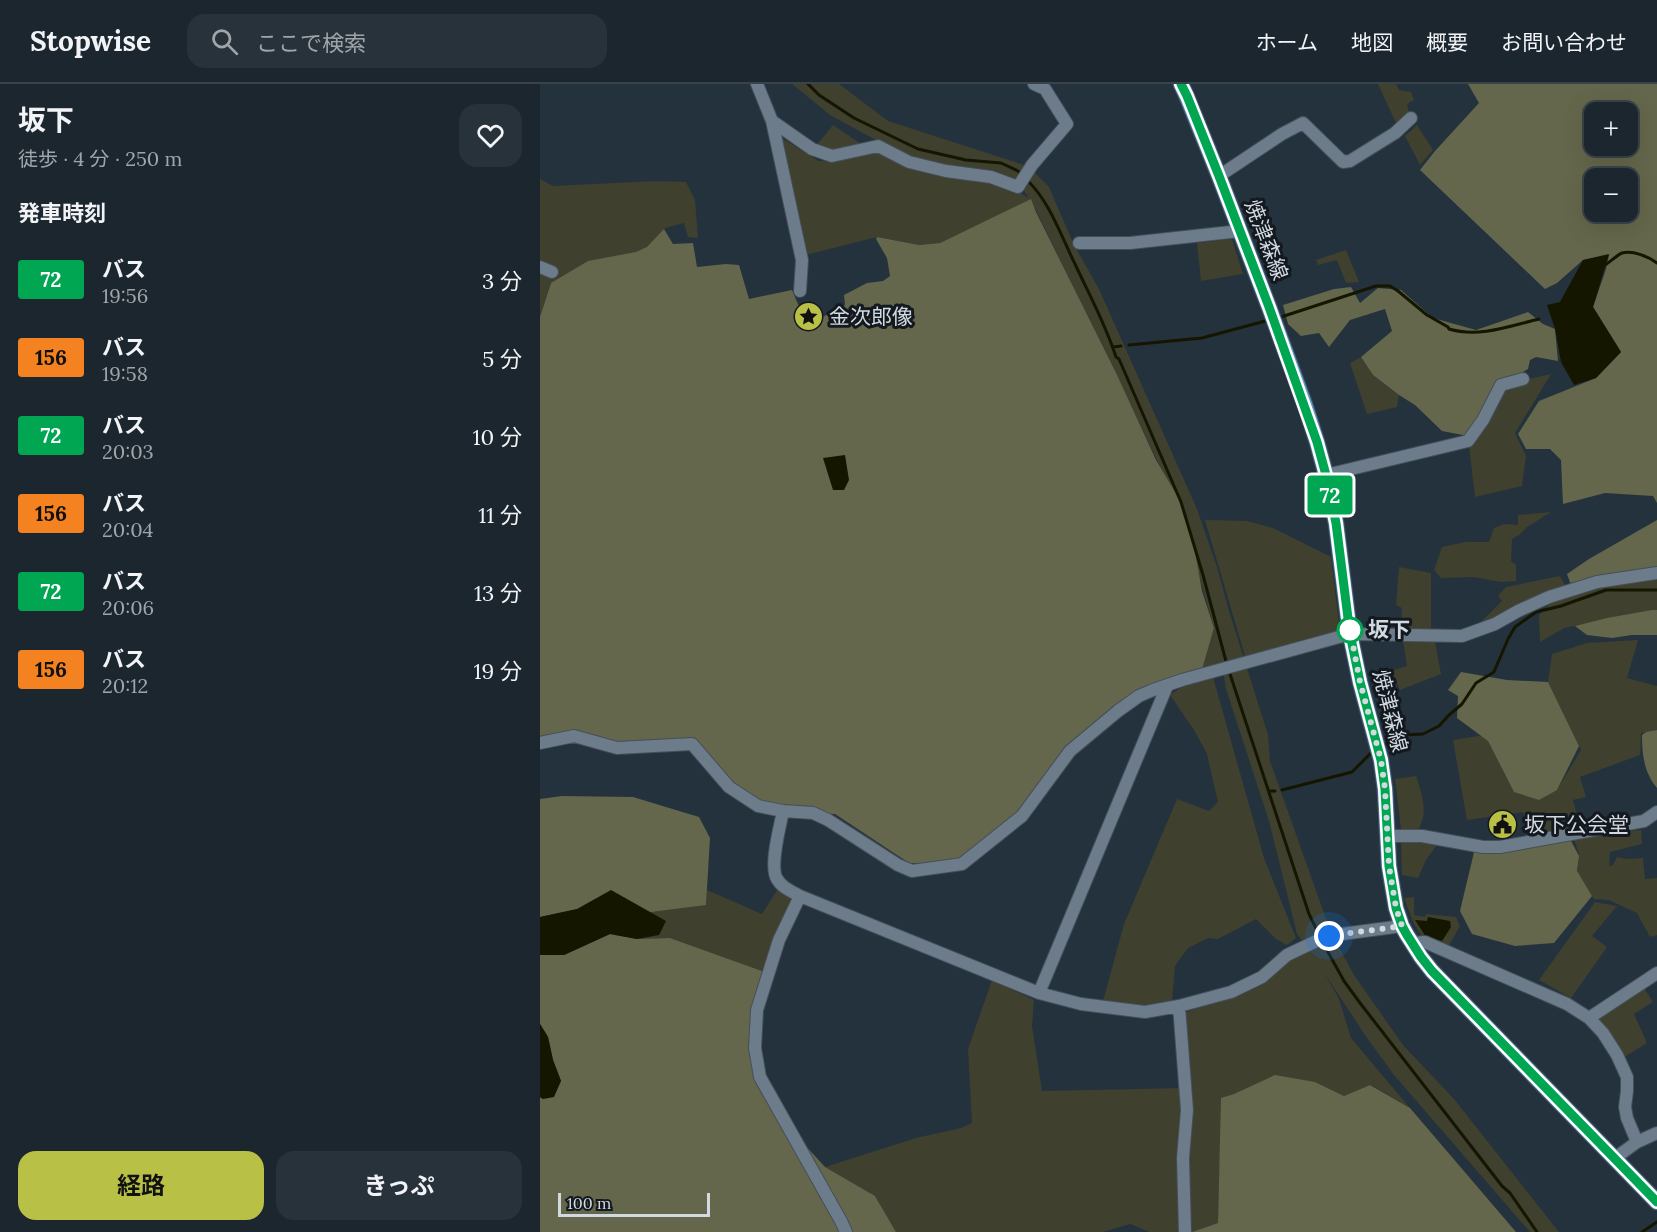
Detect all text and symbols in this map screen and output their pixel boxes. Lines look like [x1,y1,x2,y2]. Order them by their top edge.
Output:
search box [187,14,607,68]
text: Stopwise [30,23,151,59]
icon: search [208,25,241,58]
text: ここで検索 [256,29,366,57]
text: ホーム [1256,29,1318,56]
text: 地図 [1351,29,1393,56]
text: 概要 [1426,29,1468,56]
text: お問い合わせ [1501,29,1627,56]
text: 坂下 [18,102,74,138]
map controls [1584,102,1638,222]
button: + [1584,102,1638,156]
button: heart [459,104,522,167]
text: 徒歩 · 4 分 · 250 m [18,146,182,171]
button: − [1584,168,1638,222]
street label: 焼津森線 [1239,196,1294,284]
text: 発車時刻 [18,199,106,227]
text: バス [102,255,146,283]
text: 72 [40,266,62,293]
text: 3 分 [482,267,522,295]
text: 19:56 [102,283,148,308]
place icon: 金次郎像 [792,301,824,333]
place label: 金次郎像 [829,303,913,330]
text: バス [102,333,146,361]
text: 156 [35,344,67,371]
text: 5 分 [482,345,522,373]
text: 19:58 [102,361,148,386]
text: バス [102,411,146,439]
text: 72 [40,422,62,449]
text: 10 分 [473,423,522,451]
text: 20:03 [102,439,154,464]
line badge: 72 [1303,476,1357,514]
text: 72 [1319,482,1341,509]
text: バス [102,489,146,517]
text: 156 [35,500,67,527]
text: 11 分 [478,501,522,529]
text: 20:04 [102,517,153,542]
text: バス [102,567,146,595]
text: 72 [40,578,62,605]
text: 13 分 [474,579,522,607]
text: 20:06 [102,595,154,620]
place label: 坂下 [1368,616,1410,643]
marker: 坂下 [1337,617,1363,643]
text: バス [102,645,146,673]
text: 156 [35,656,67,683]
text: 19 分 [473,657,522,685]
street label: 焼津森線 [1367,667,1414,755]
text: 20:12 [102,673,148,698]
public building icon: 坂下公会堂 [1487,809,1519,841]
place label: 坂下公会堂 [1524,811,1629,838]
your location [1314,921,1344,951]
button: 経路 [18,1151,264,1220]
button: きっぷ [276,1151,522,1220]
scale bar [558,1190,710,1218]
text: 100 m [567,1193,611,1213]

